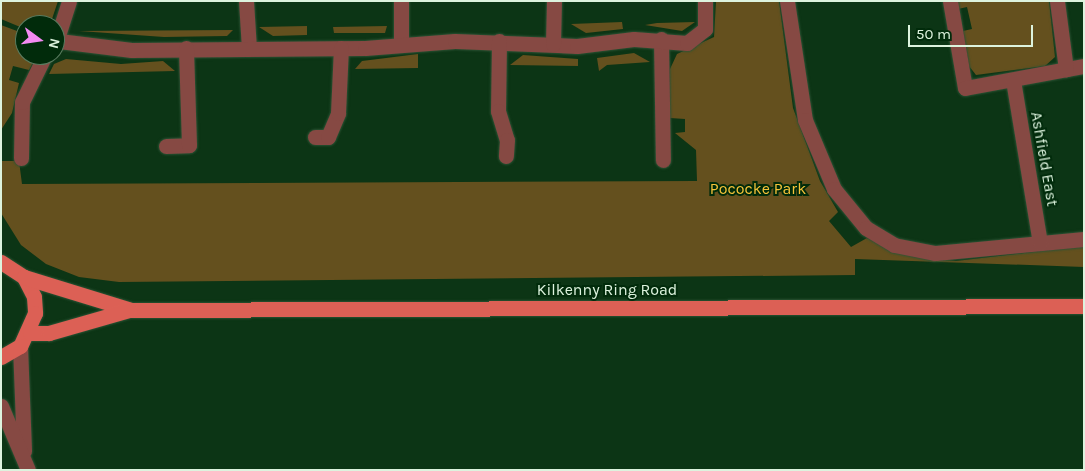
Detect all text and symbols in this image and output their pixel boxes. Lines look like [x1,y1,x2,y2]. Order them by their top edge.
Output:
north arrow [15,15,65,65]
scale bar [910,15,1035,47]
text: 50 m [916,25,951,43]
text: N [45,37,64,50]
street label: Ashfield East [1026,110,1062,208]
park label: Pococke Park [710,179,806,199]
street label: Kilkenny Ring Road [537,280,677,300]

